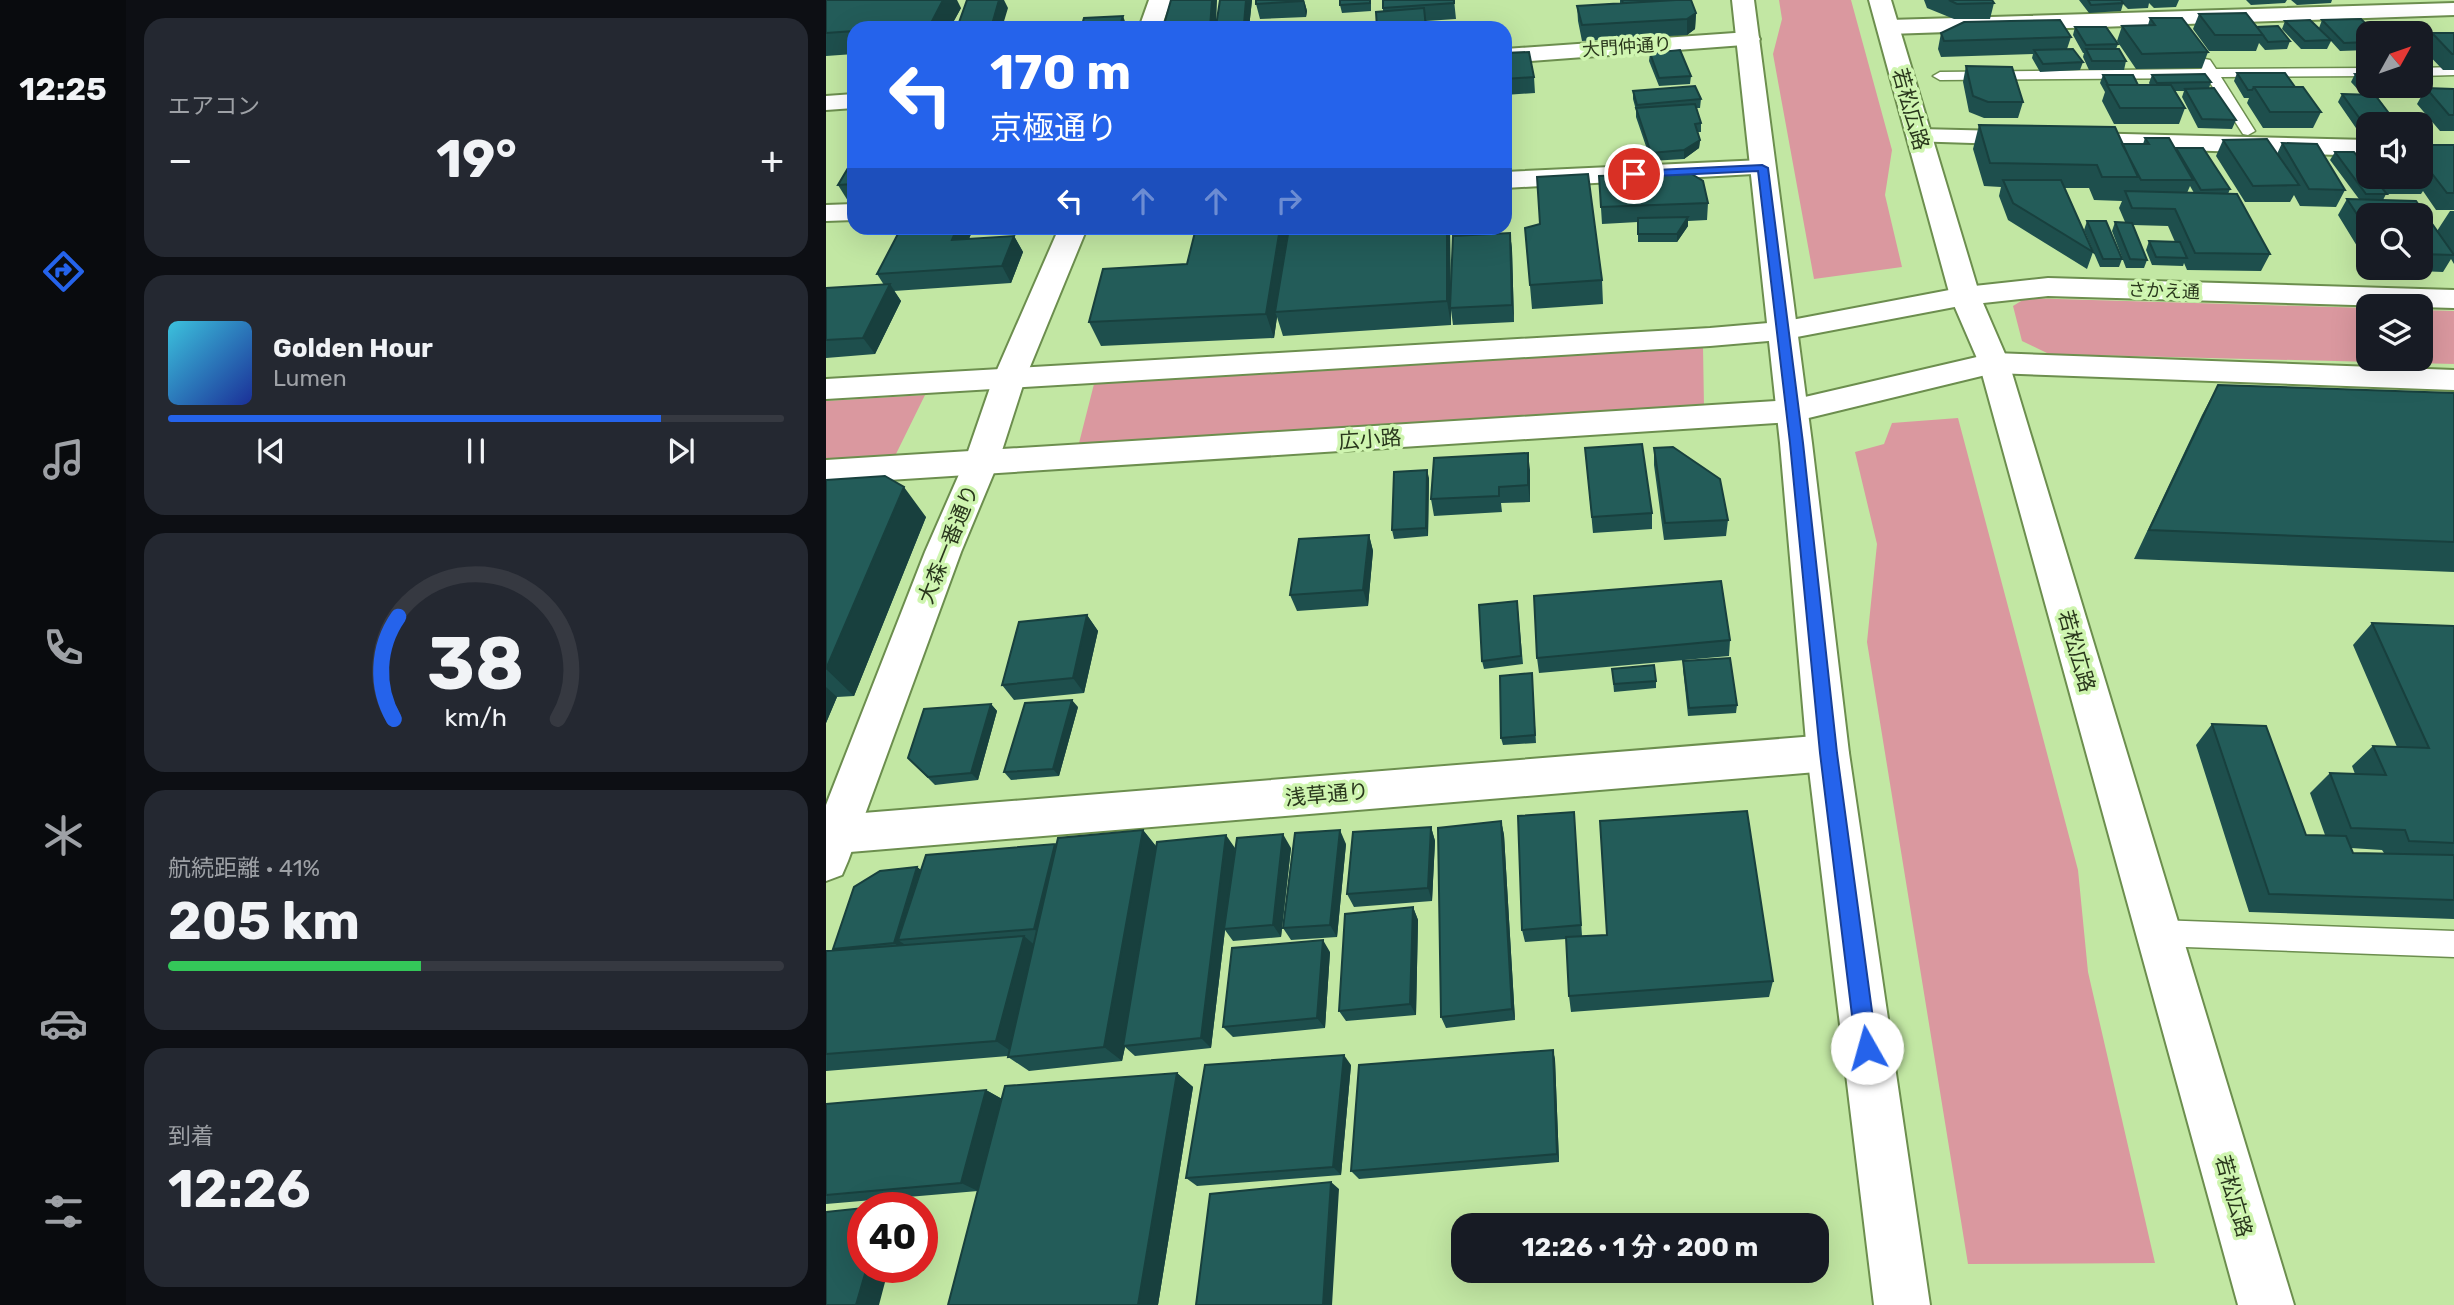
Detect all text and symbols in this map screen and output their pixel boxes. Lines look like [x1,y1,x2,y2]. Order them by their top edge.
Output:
north arrow [2356,21,2432,98]
map controls [2356,21,2433,371]
street label: 大門仲通り [1581,33,1673,61]
text: 170 m [990,43,1131,101]
icon: left [875,49,966,140]
street label: 若松広路 [1887,65,1935,153]
text: 12:25 [19,70,107,108]
text: エアコン [168,92,260,120]
text: 京極通り [990,109,1118,147]
button: sound [2356,112,2433,189]
text: 19° [436,128,517,190]
text: − [168,137,193,183]
text: + [760,137,784,183]
pin [1604,144,1664,204]
icon: arrive [1615,155,1653,193]
icon: left [1051,182,1089,220]
icon: ahead [1124,182,1162,220]
icon: ahead [1197,182,1235,220]
icon: right [1270,182,1308,220]
button: search [2356,203,2433,280]
icon: directions [39,247,88,296]
street label: さかえ通 [2128,279,2200,303]
button: layers [2356,294,2433,371]
text: Golden Hour [273,333,433,364]
text: Lumen [273,364,347,392]
street label: 広小路 [1338,424,1402,454]
icon: previous [252,432,290,470]
icon: pause [457,432,495,470]
icon: next [662,432,700,470]
icon: music [39,435,88,484]
street label: 大森一番通り [913,481,983,607]
street label: 若松広路 [2053,607,2101,695]
text: 38 [427,621,525,707]
icon: phone [39,623,88,672]
text: km/h [445,702,507,731]
street label: 浅草通り [1284,778,1370,810]
icon: climate [39,811,88,860]
text: 航続距離 · 41% [168,854,320,882]
text: 205 km [168,890,360,952]
icon: car [39,999,88,1048]
position arrow [1830,1011,1904,1085]
text: 到着 [168,1122,214,1150]
street label: 若松広路 [2210,1152,2258,1240]
text: 12:26 [168,1158,310,1220]
icon: filters [39,1187,88,1236]
speed limit sign: 40 [847,1192,938,1283]
text: 12:26 · 1 分 · 200 m [1522,1232,1758,1263]

